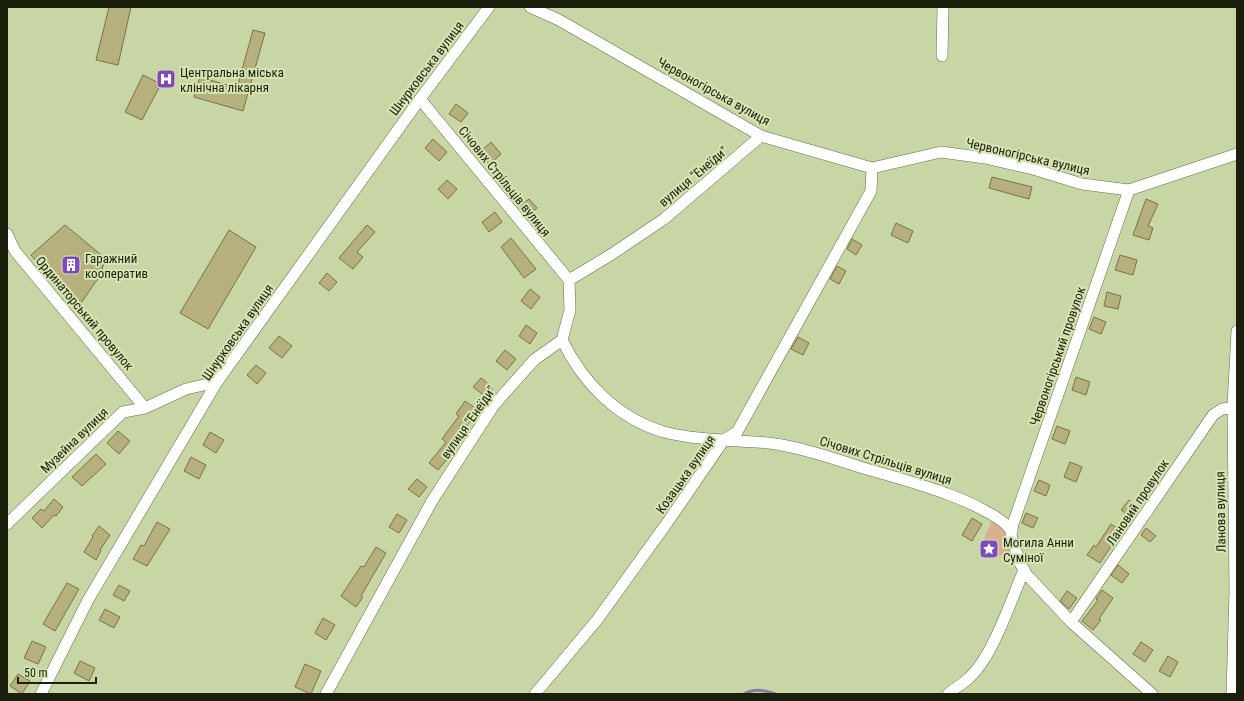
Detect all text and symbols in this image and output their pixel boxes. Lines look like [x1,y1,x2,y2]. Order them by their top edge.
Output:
street label: Шнурковська вулиця [386,18,467,118]
street label: Червоногірська вулиця [655,54,773,129]
place label: Центральна міська клінічна лікарня [180,65,284,95]
hospital icon: Центральна міська клінічна лікарня [155,68,177,90]
street label: Січових Стрільців вулиця [456,123,554,239]
street label: Червоногірська вулиця [965,135,1091,178]
street label: вулиця "Енеїди" [656,143,731,210]
place label: Гаражний кооператив [85,251,148,281]
street label: Ординаторський провулок [33,253,137,374]
building icon: Гаражний кооператив [60,254,82,276]
street label: Шнурковська вулиця [199,281,276,383]
street label: Червоногірський провулок [1027,284,1089,428]
street label: вулиця "Енеїди" [438,383,499,461]
street label: Музейна вулиця [38,405,111,476]
street label: Козацька вулиця [653,432,718,516]
street label: Січових Стрільців вулиця [818,433,954,488]
street label: Лановий провулок [1103,456,1172,548]
street label: Ланова вулиця [1212,471,1229,553]
place label: Могила Анни Суміної [1003,535,1074,565]
place icon: Могила Анни Суміної [978,538,1000,560]
scale bar [18,659,96,685]
text: 50 m [24,666,48,680]

